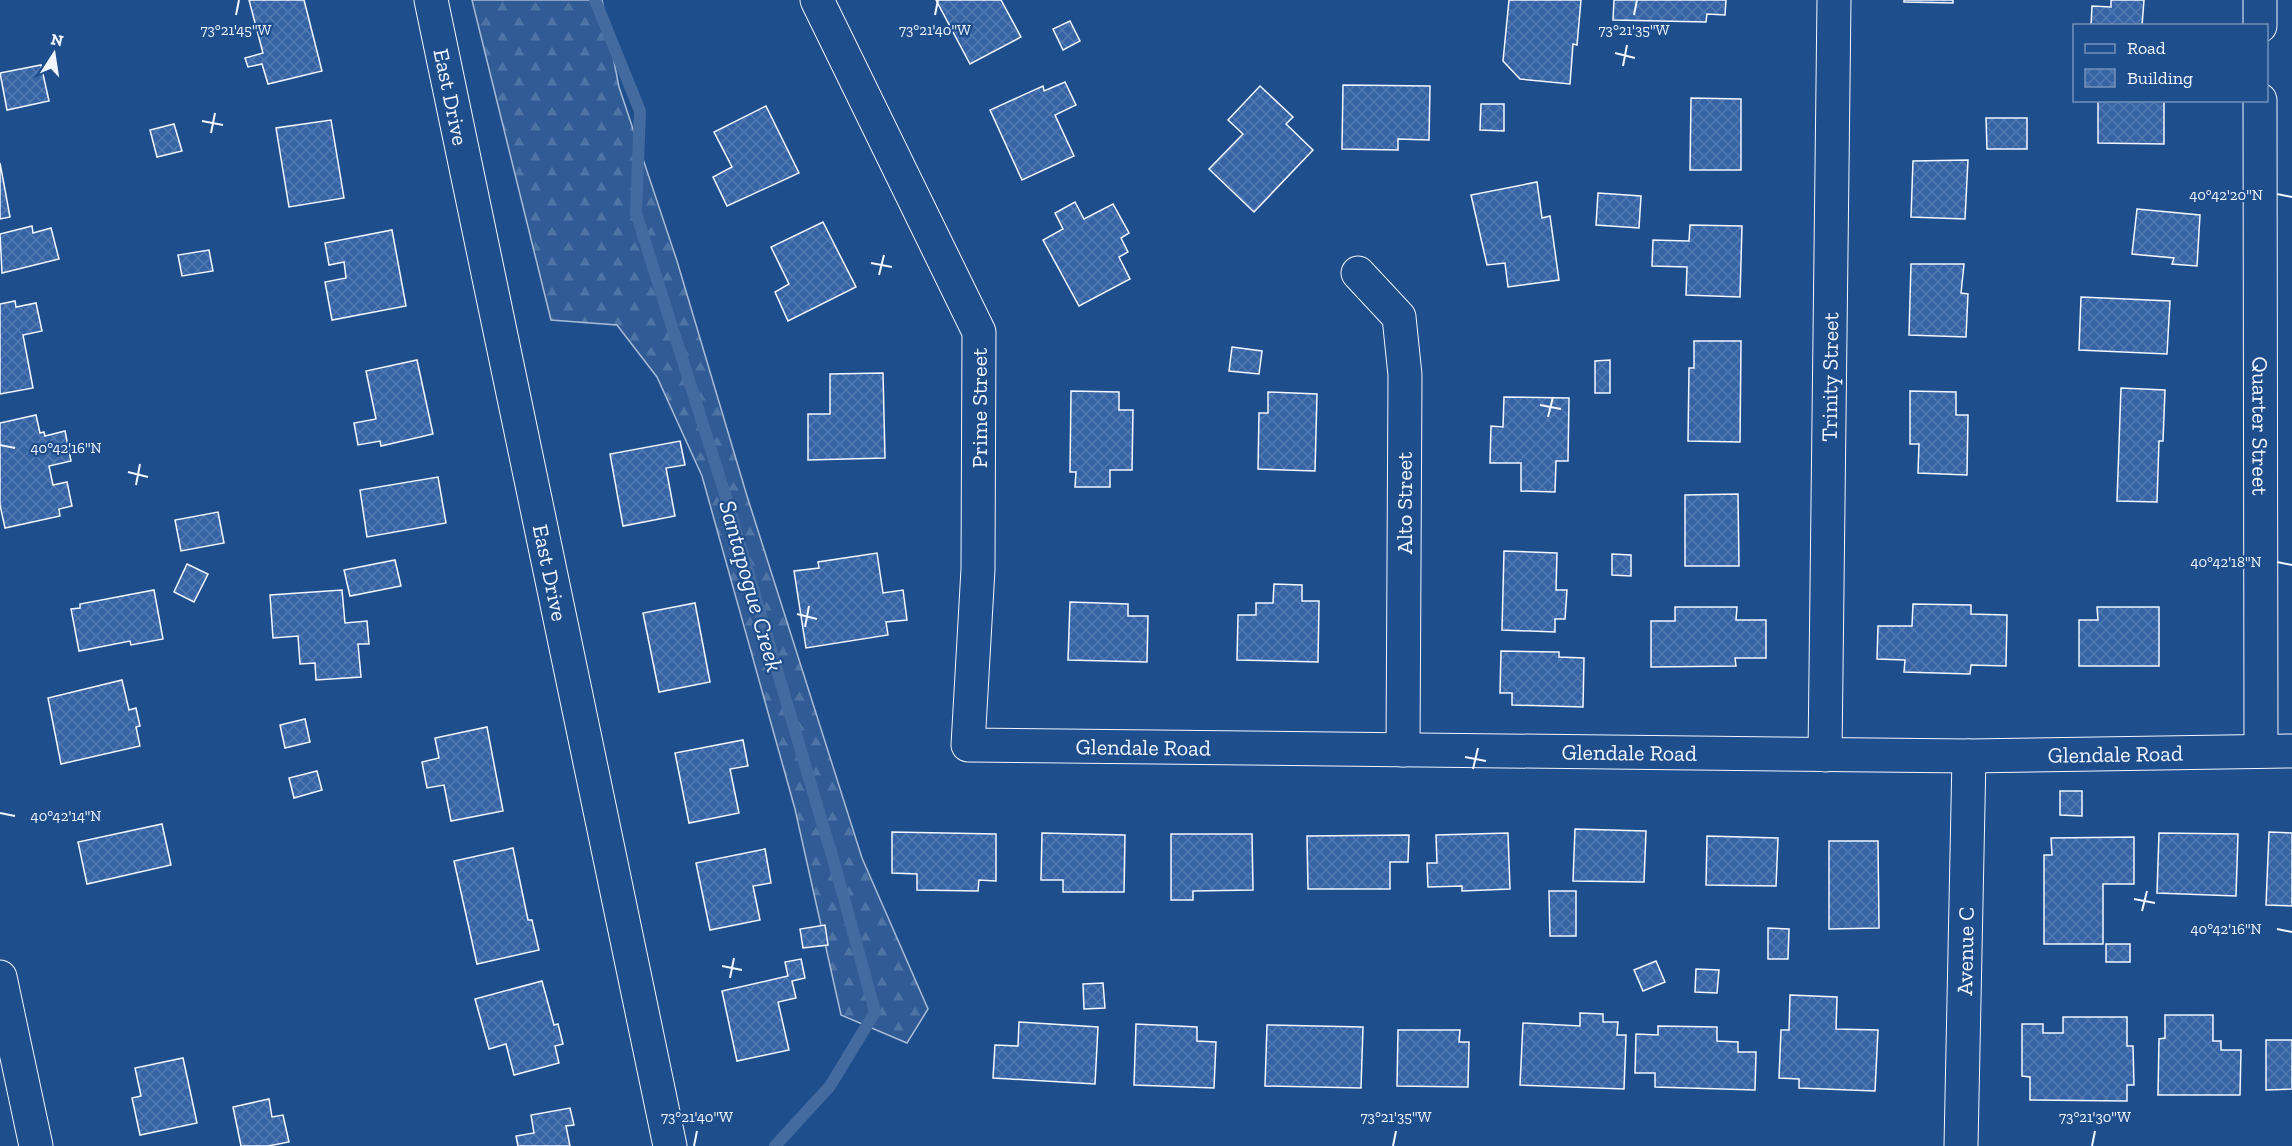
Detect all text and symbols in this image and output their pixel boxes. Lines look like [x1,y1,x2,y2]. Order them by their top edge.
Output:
text: 73°21'45"W [200,21,272,39]
text: 73°21'40"W [899,21,971,39]
text: 73°21'35"W [1599,21,1669,39]
north arrow [24,24,84,84]
legend [2073,24,2268,102]
text: N [49,29,65,50]
text: Road [2127,37,2166,59]
street label: East Drive [427,46,474,148]
text: Building [2127,67,2193,89]
text: 40°42'20"N [2189,186,2263,204]
street label: Trinity Street [1816,311,1844,442]
street label: Prime Street [966,347,993,468]
street label: Quarter Street [2246,357,2274,496]
text: 40°42'16"N [30,439,102,457]
street label: Alto Street [1391,451,1418,554]
water label: Santapogue Creek [713,497,790,675]
street label: East Drive [527,522,573,624]
text: 40°42'18"N [2190,553,2262,571]
street label: Glendale Road [1076,733,1211,762]
street label: Glendale Road [1561,739,1697,767]
street label: Glendale Road [2047,740,2183,769]
text: 40°42'14"N [31,807,101,825]
street label: Avenue C [1951,906,1980,996]
text: 40°42'16"N [2190,920,2262,938]
text: 73°21'40"W [661,1108,733,1126]
text: 73°21'35"W [1361,1108,1431,1126]
text: 73°21'30"W [2059,1108,2131,1126]

